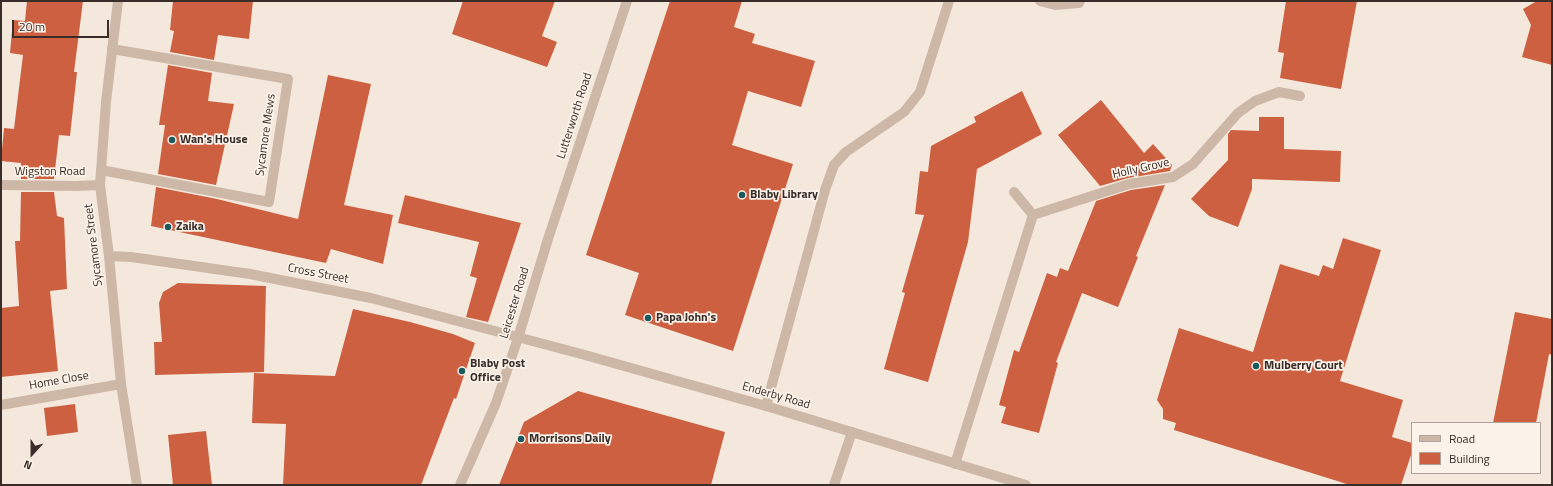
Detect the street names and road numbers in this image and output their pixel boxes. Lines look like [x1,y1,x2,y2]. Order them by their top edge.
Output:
street label: Lutterworth Road [554,71,596,161]
street label: Sycamore Mews [253,93,279,177]
street label: Holly Grove [1111,155,1171,183]
street label: Wigston Road [15,165,85,179]
street label: Sycamore Street [82,203,106,287]
street label: Cross Street [286,261,350,287]
street label: Leicester Road [497,265,533,341]
street label: Home Close [28,369,90,393]
street label: Enderby Road [740,379,812,413]

